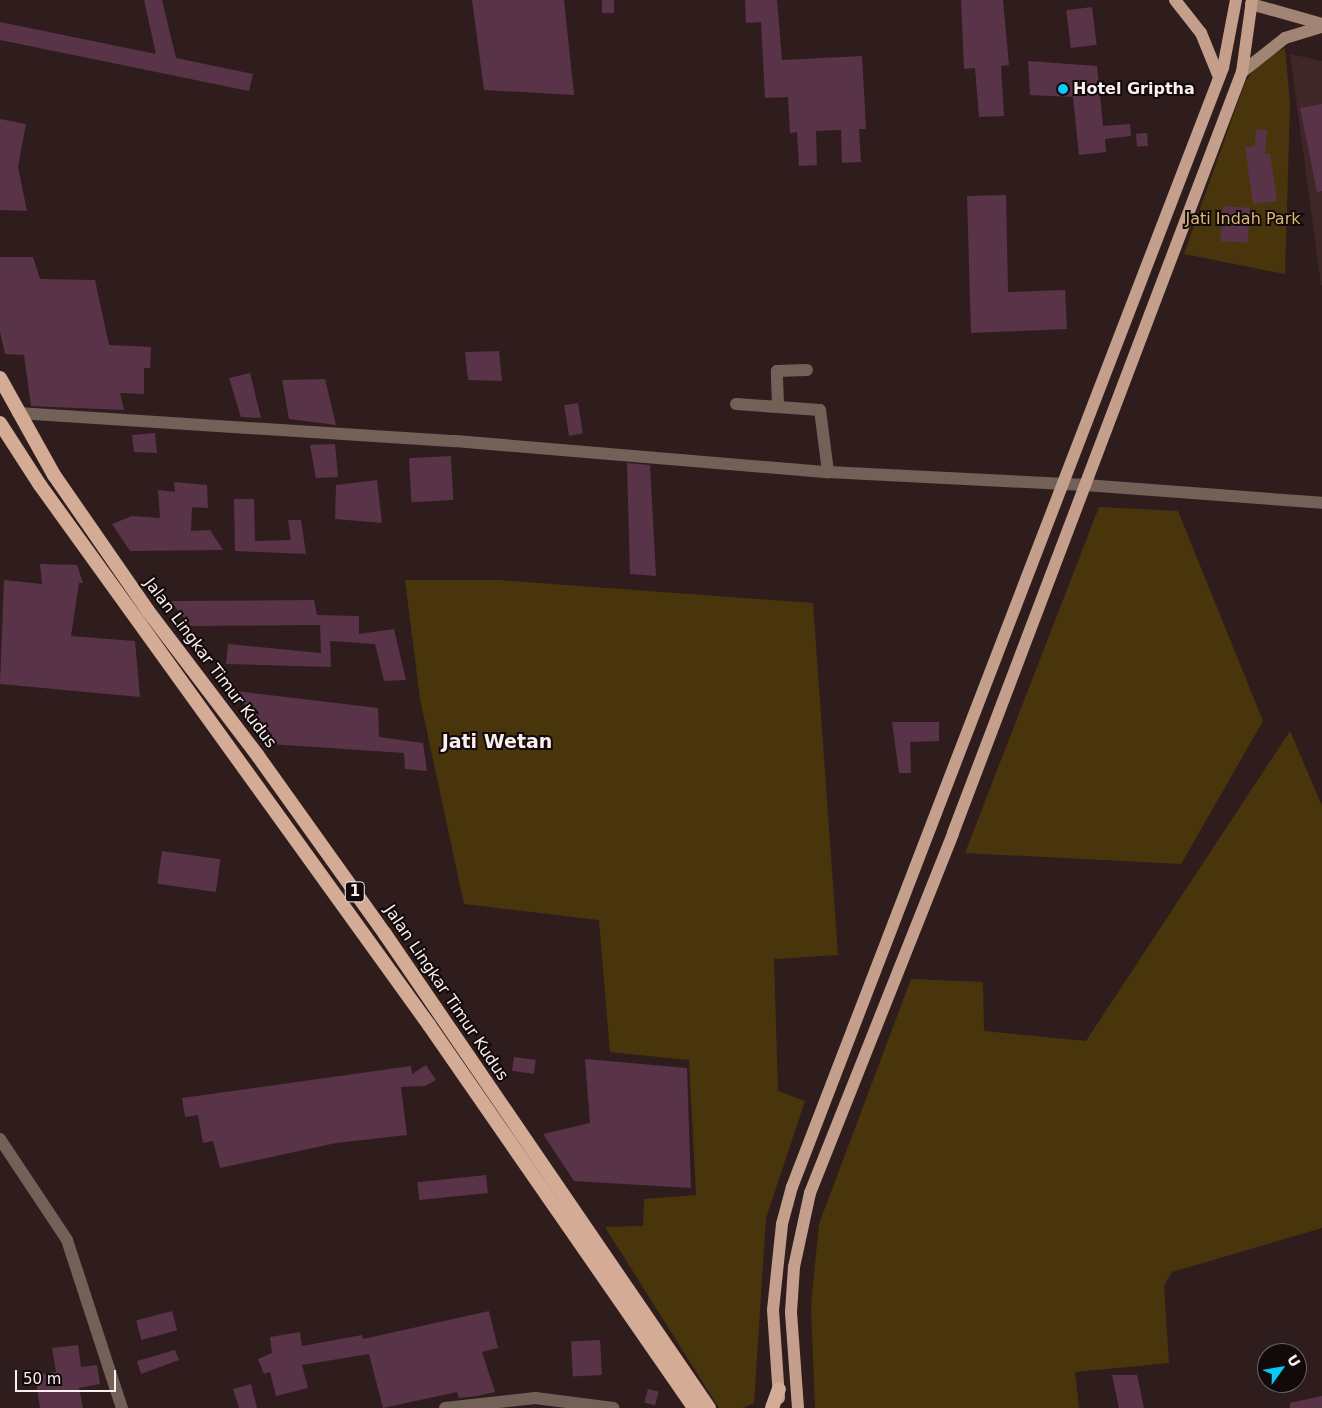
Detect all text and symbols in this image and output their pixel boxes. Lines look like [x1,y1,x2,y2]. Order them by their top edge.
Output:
place label: Hotel Griptha [1073,79,1195,99]
marker: Hotel Griptha [1057,83,1069,95]
park label: Jati Indah Park [1186,209,1300,229]
street label: Jalan Lingkar Timur Kudus [140,574,280,752]
district label: Jati Wetan [442,731,552,753]
road number: 1 [344,880,366,904]
street label: Jalan Lingkar Timur Kudus [380,902,512,1084]
north arrow [1257,1343,1307,1393]
text: U [1284,1352,1304,1370]
scale bar [18,1360,119,1392]
text: 50 m [23,1370,61,1388]

